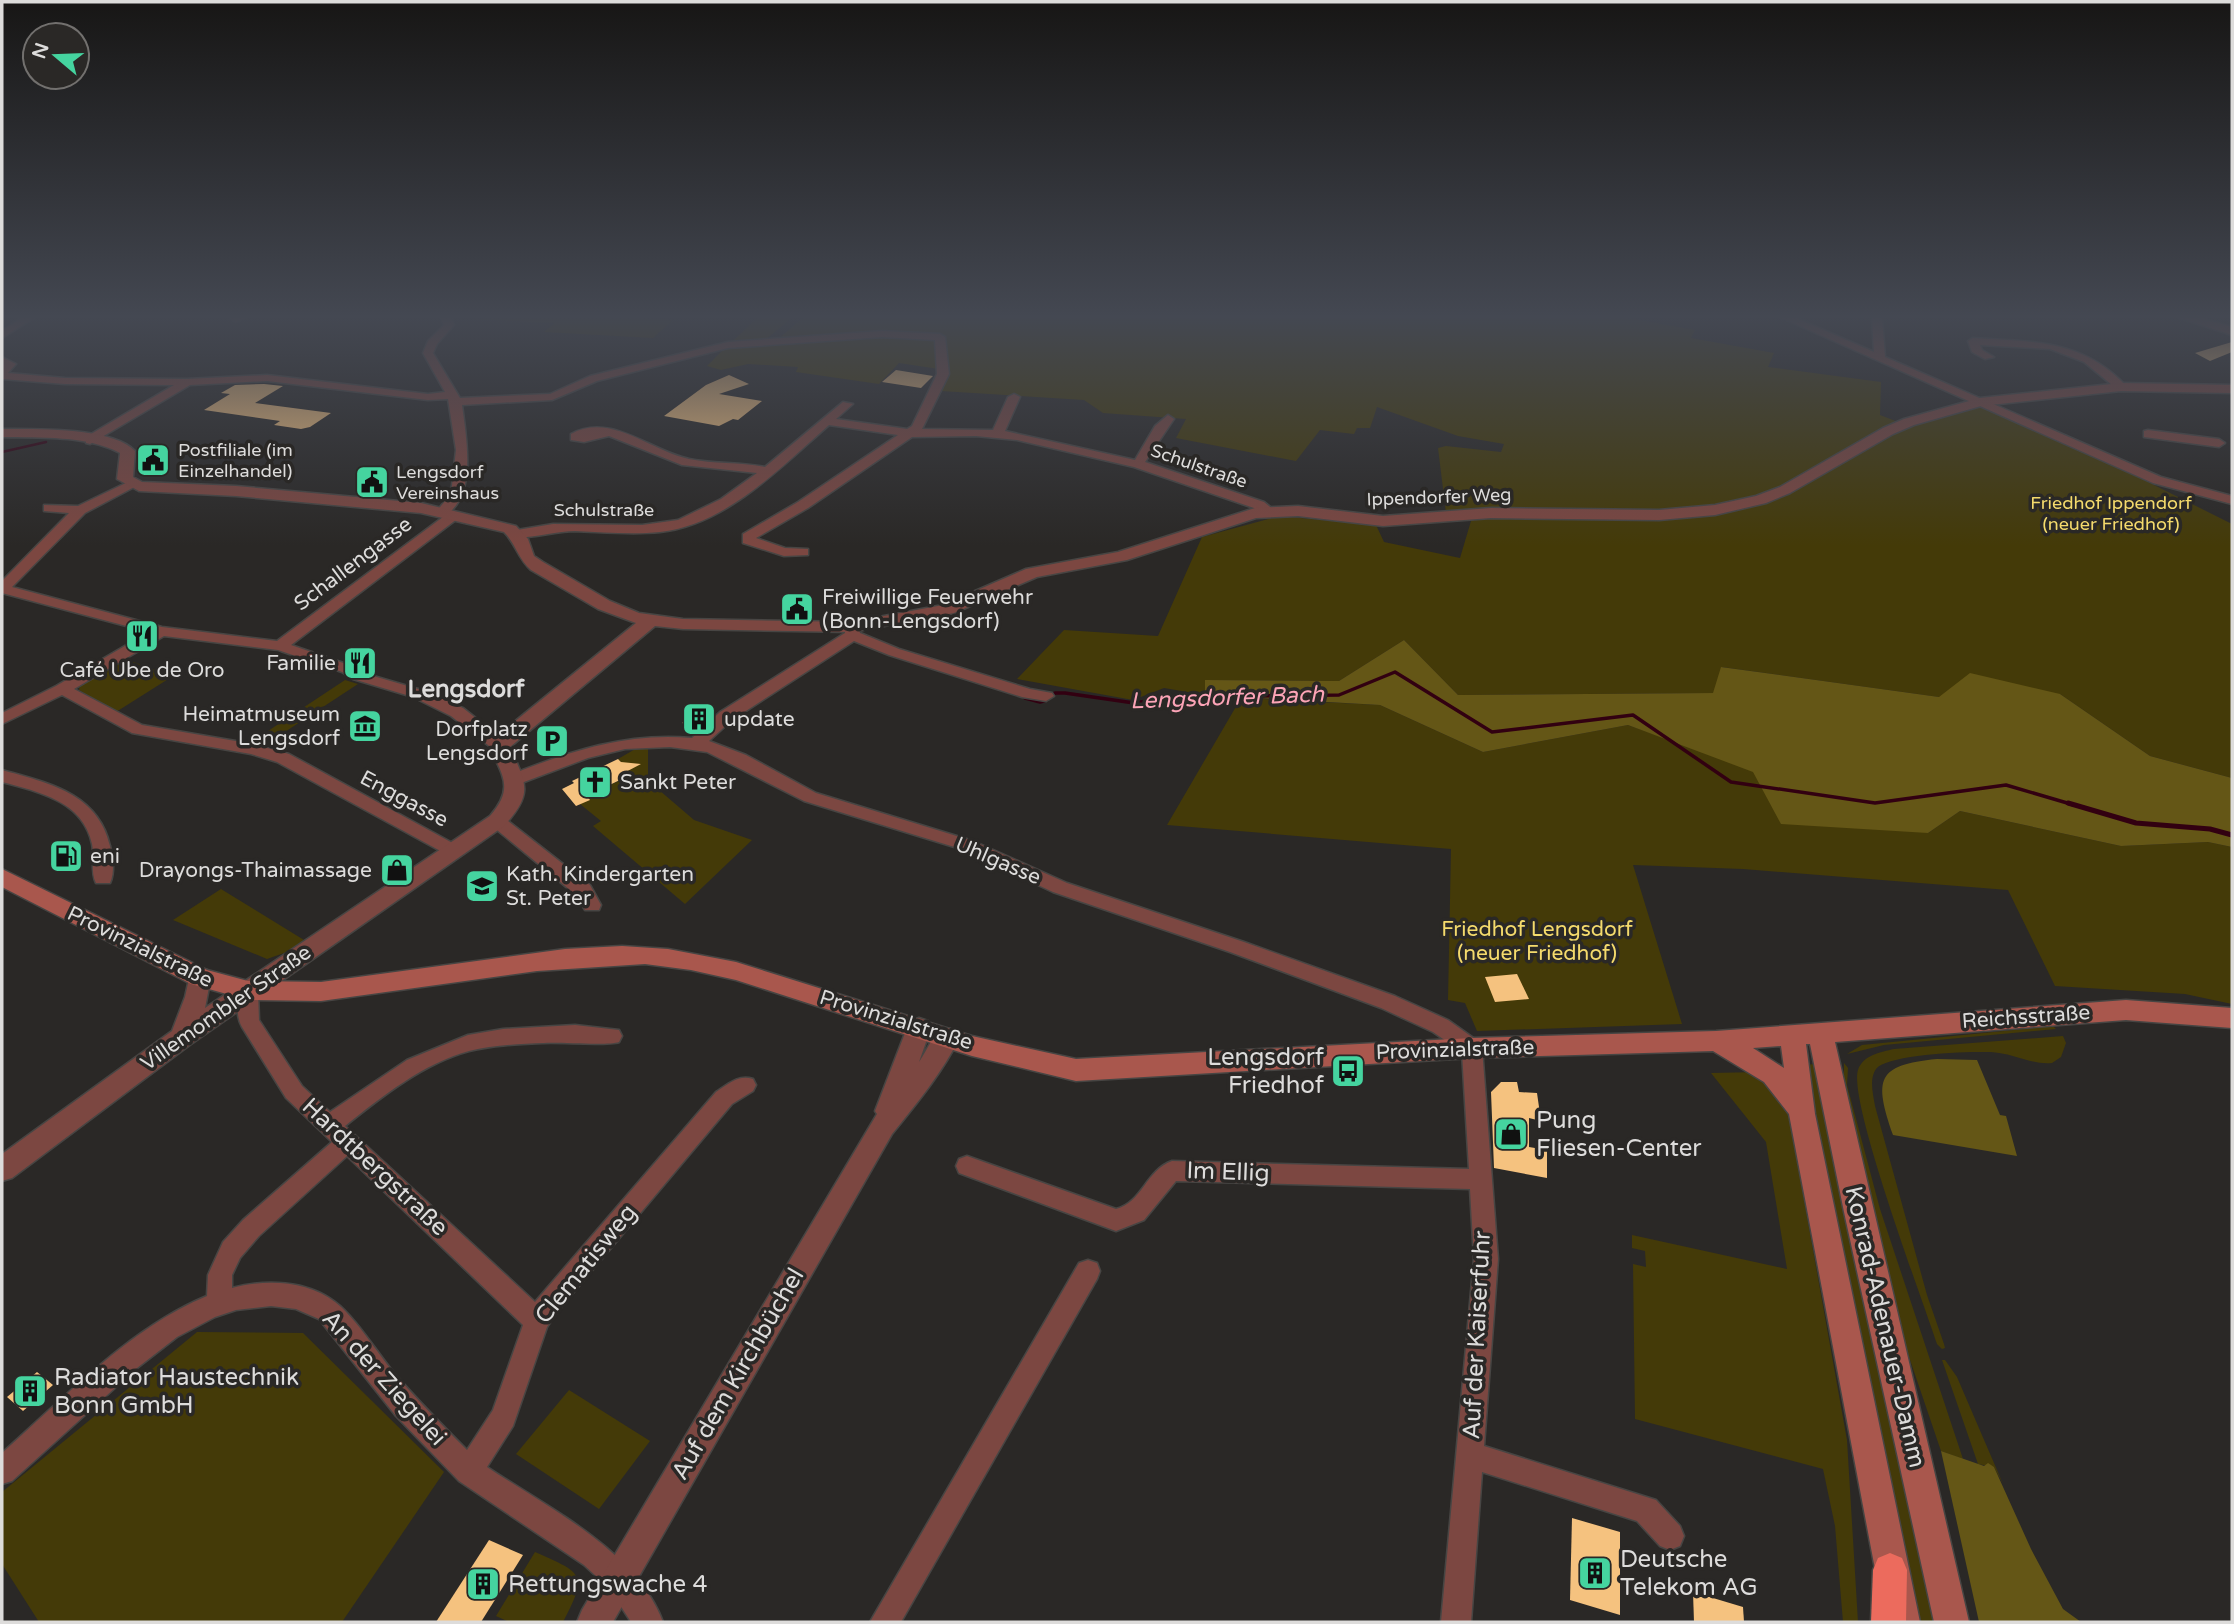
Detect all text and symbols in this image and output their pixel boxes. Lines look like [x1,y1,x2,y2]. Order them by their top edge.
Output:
north arrow [21,21,91,91]
text: N [28,40,54,62]
place label: Postfiliale (im Einzelhandel) [178,439,293,482]
street label: Schulstraße [1148,439,1250,493]
public building icon: Postfiliale (im Einzelhandel) [134,441,172,479]
place label: Lengsdorf Vereinshaus [396,461,499,504]
public building icon: Lengsdorf Vereinshaus [353,463,391,501]
street label: Ippendorfer Weg [1366,483,1512,511]
park label: Friedhof Ippendorf (neuer Friedhof) [2030,492,2192,535]
street label: Schulstraße [554,499,654,521]
street label: Schallengasse [289,512,417,616]
place label: Freiwillige Feuerwehr (Bonn-Lengsdorf) [822,585,1033,634]
public building icon: Freiwillige Feuerwehr (Bonn-Lengsdorf) [778,590,816,628]
restaurant icon: Café Ube de Oro [123,617,161,655]
restaurant icon: Familie [341,644,379,682]
place label: Familie [266,651,336,676]
place label: Café Ube de Oro [59,658,225,683]
district label: Lengsdorf [408,675,525,704]
water label: Lengsdorfer Bach [1129,681,1326,715]
building icon: update [680,700,718,738]
place label: Heimatmuseum Lengsdorf [182,702,340,751]
museum icon: Heimatmuseum Lengsdorf [346,707,384,745]
place label: update [724,707,795,732]
place label: Dorfplatz Lengsdorf [426,717,528,766]
parking icon: Dorfplatz Lengsdorf [533,722,571,760]
church icon: Sankt Peter [576,763,614,801]
street label: Enggasse [356,765,453,833]
place label: Sankt Peter [620,770,736,795]
street label: Uhlgasse [951,832,1045,890]
fuel station icon: eni [47,837,85,875]
place label: eni [90,844,120,869]
shop icon: Drayongs-Thaimassage [378,851,416,889]
place label: Drayongs-Thaimassage [139,858,372,883]
place label: Kath. Kindergarten St. Peter [506,862,694,911]
school or university icon: Kath. Kindergarten St. Peter [463,867,501,905]
street label: Provinzialstraße [63,901,217,993]
park label: Friedhof Lengsdorf (neuer Friedhof) [1441,917,1633,966]
street label: Villemombler Straße [136,940,316,1076]
street label: Provinzialstraße [816,985,976,1055]
street label: Reichsstraße [1961,1000,2091,1034]
street label: Provinzialstraße [1375,1035,1535,1065]
place label: Lengsdorf Friedhof [1207,1043,1325,1100]
bus stop icon: Lengsdorf Friedhof [1329,1052,1367,1090]
street label: Hardtbergstraße [296,1092,454,1242]
place label: Pung Fliesen-Center [1536,1106,1702,1163]
shop icon: Pung Fliesen-Center [1492,1115,1530,1153]
street label: Im Ellig [1186,1156,1270,1188]
street label: Konrad-Adenauer-Damm [1838,1183,1932,1471]
street label: Clematisweg [529,1198,643,1330]
street label: Auf der Kaiserfuhr [1457,1229,1497,1440]
street label: Auf dem Kirchbüchel [666,1263,810,1485]
street label: An der Ziegelei [316,1304,452,1452]
place label: Radiator Haustechnik Bonn GmbH [54,1363,299,1420]
building icon: Radiator Haustechnik Bonn GmbH [11,1372,49,1410]
place label: Deutsche Telekom AG [1620,1545,1758,1602]
building icon: Deutsche Telekom AG [1576,1554,1614,1592]
building icon: Rettungswache 4 [464,1565,502,1603]
place label: Rettungswache 4 [508,1570,707,1599]

